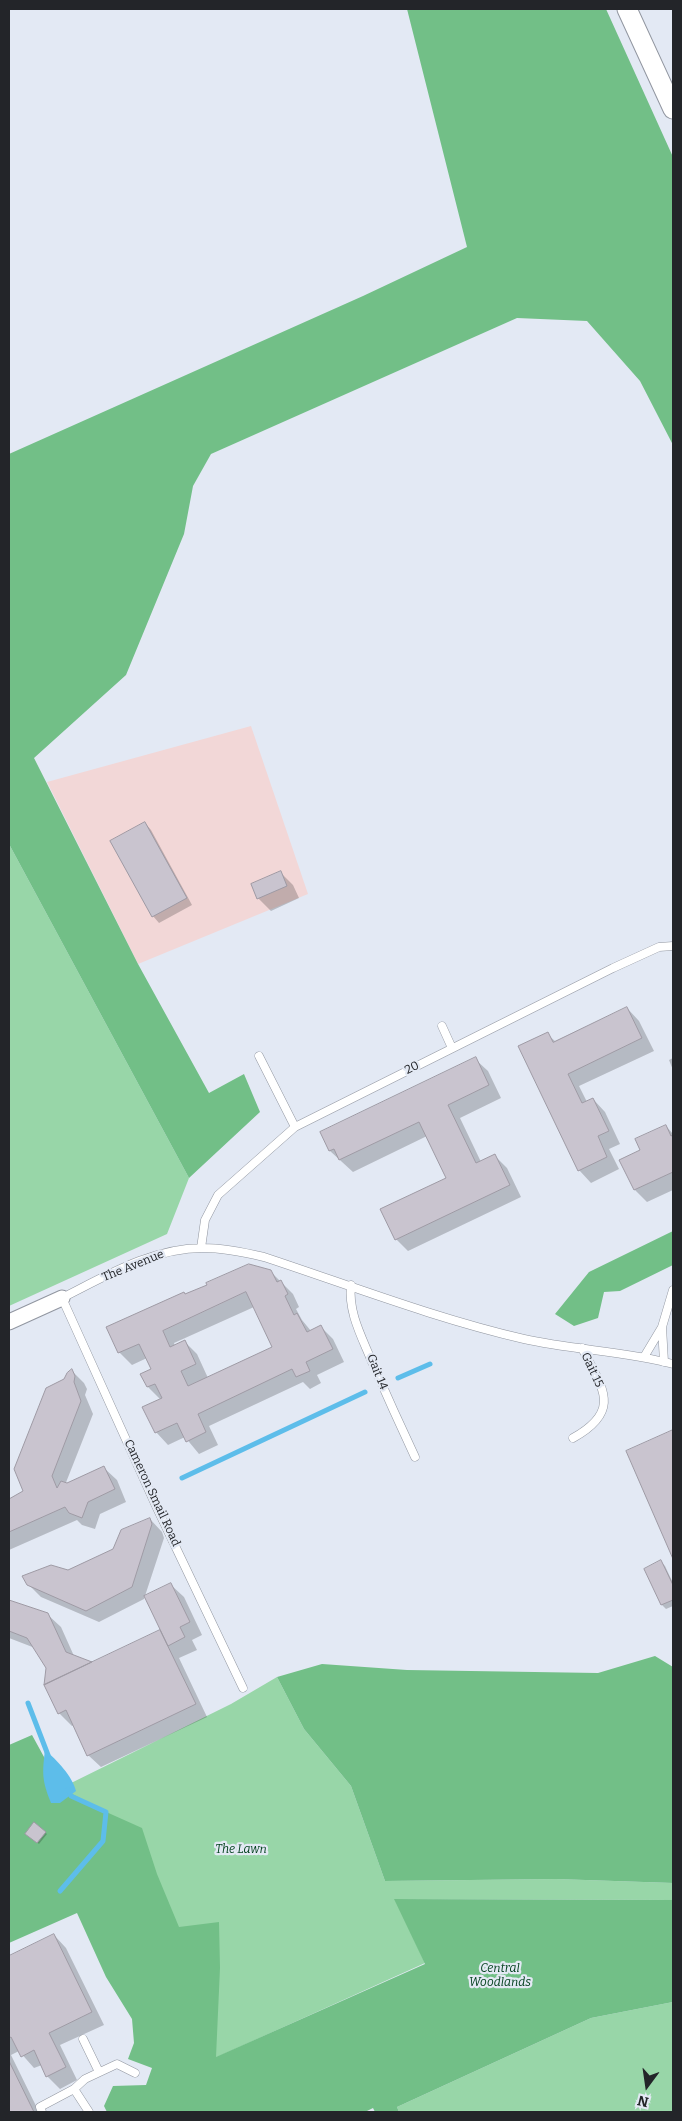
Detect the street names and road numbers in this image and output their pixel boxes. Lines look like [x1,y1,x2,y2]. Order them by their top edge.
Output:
street label: 20 [402,1058,422,1078]
street label: The Avenue [100,1247,166,1285]
street label: Gait 15 [578,1350,606,1390]
street label: Gait 14 [363,1352,391,1392]
street label: Cameron Smail Road [121,1437,183,1549]

